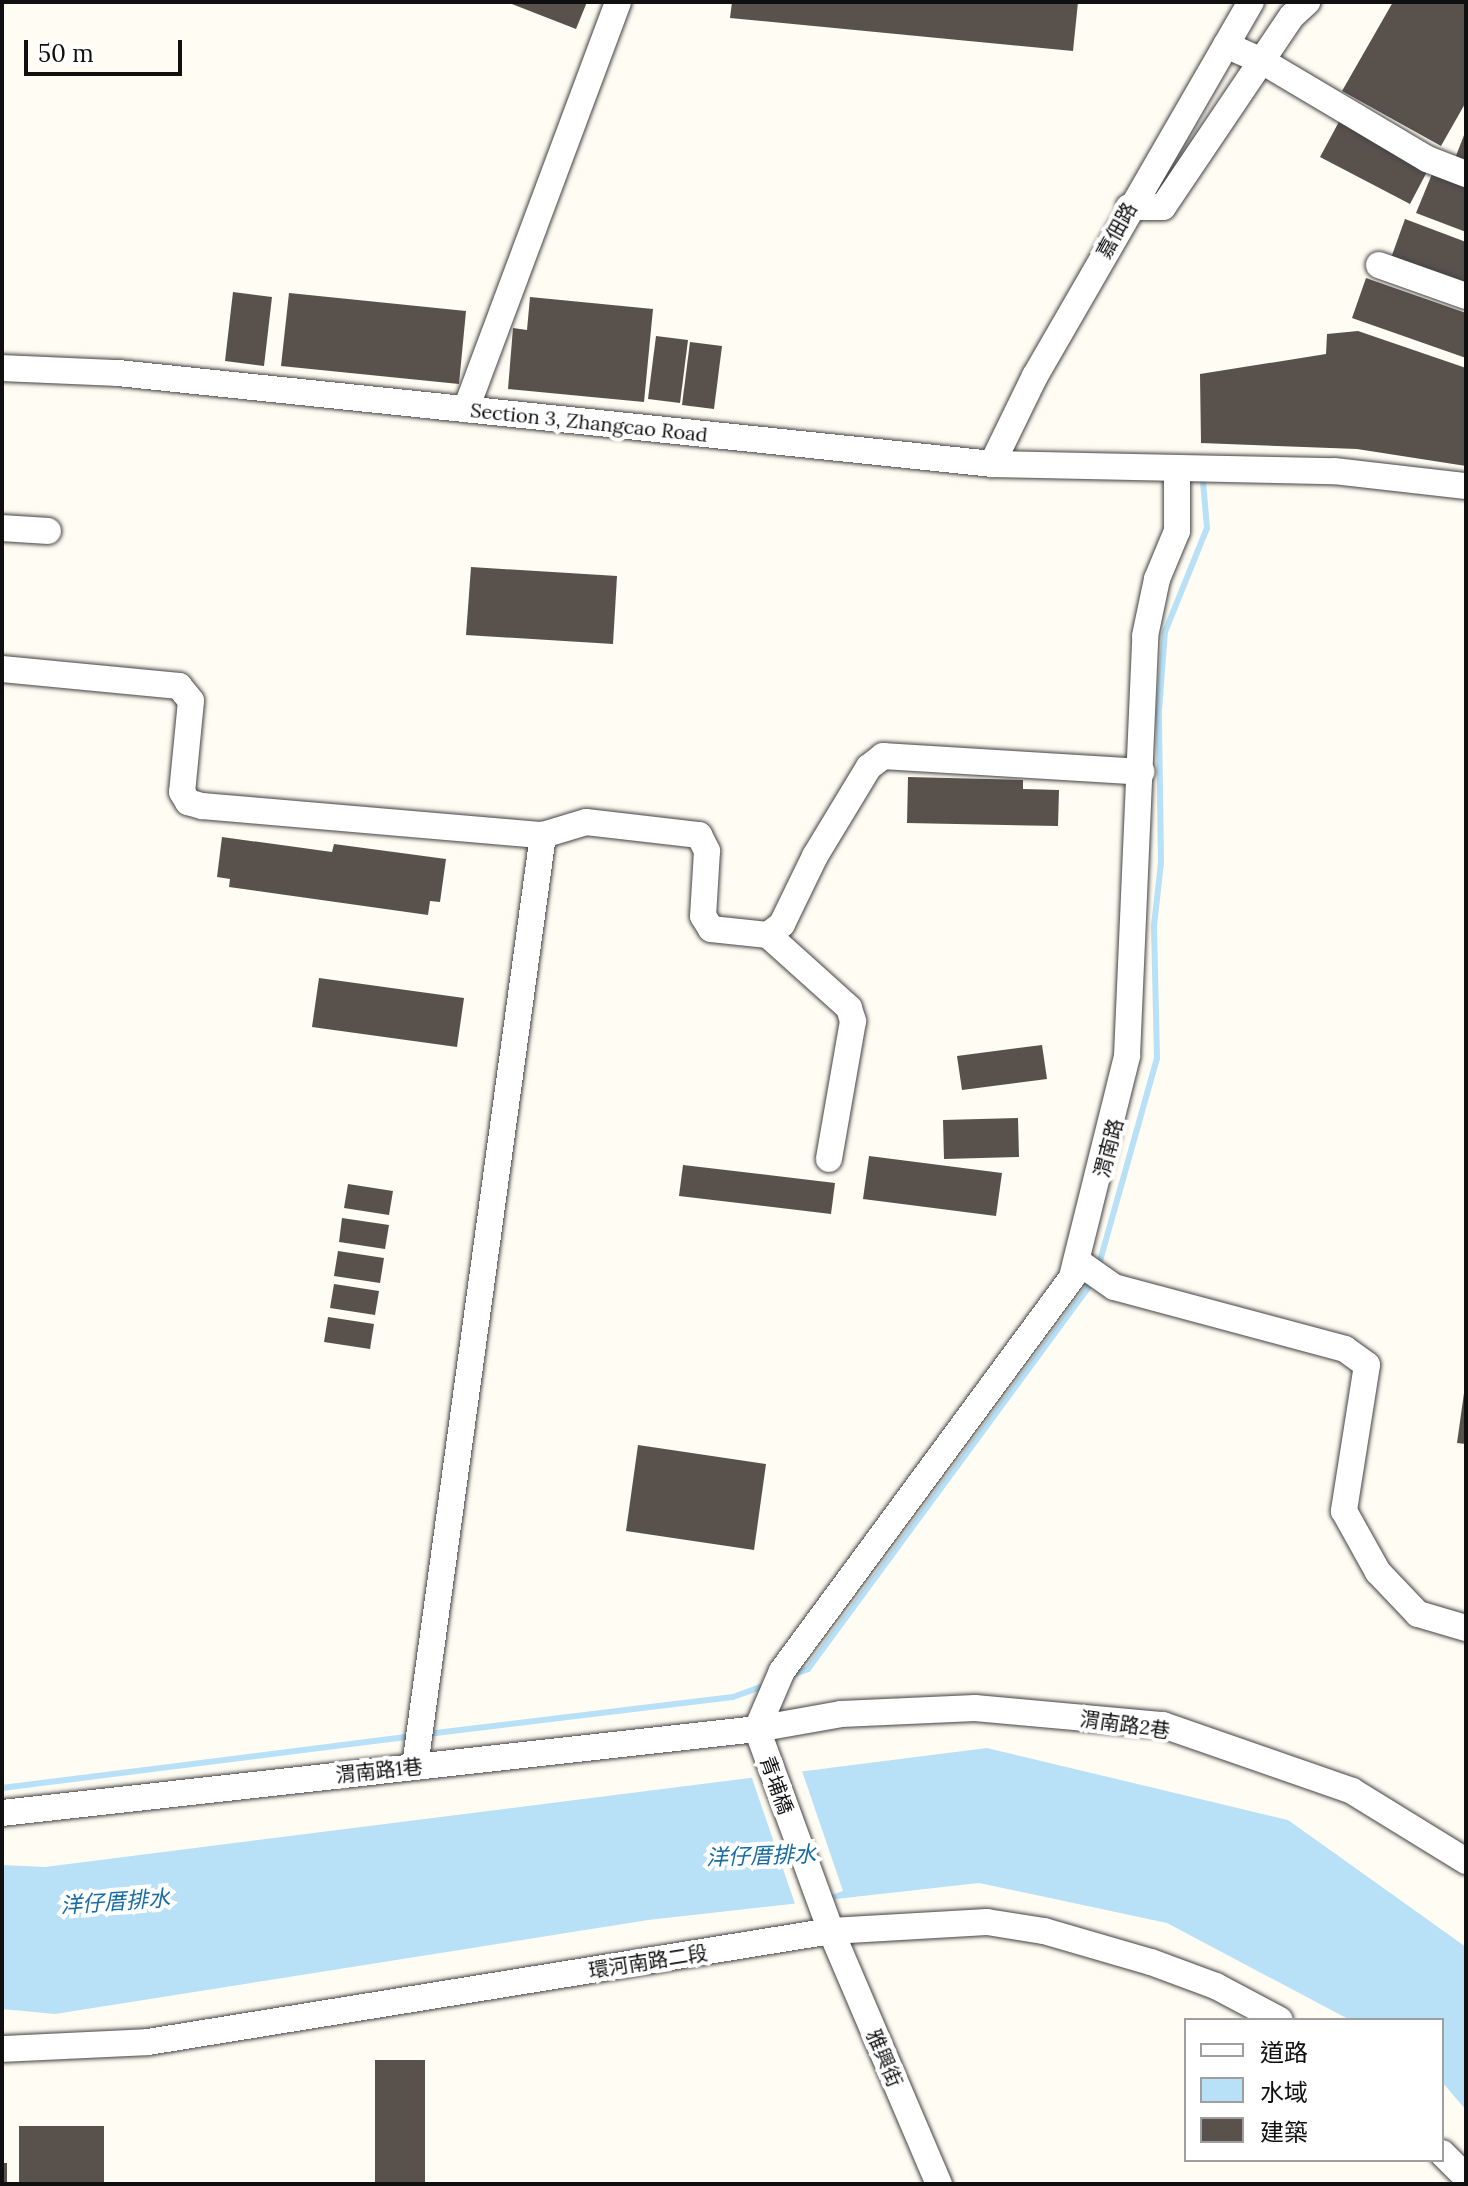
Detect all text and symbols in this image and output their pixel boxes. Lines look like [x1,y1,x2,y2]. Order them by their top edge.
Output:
scale bar [28,24,186,74]
text: 50 m [38,38,94,69]
street label: 嘉佃路 [1091,198,1141,262]
street label: Section 3, Zhangcao Road [469,398,709,446]
street label: 渭南路 [1089,1116,1127,1180]
street label: 渭南路2巷 [1078,1706,1172,1742]
street label: 青埔橋 [755,1753,799,1817]
street label: 渭南路1巷 [334,1754,424,1786]
water label: 洋仔厝排水 [706,1841,816,1871]
water label: 洋仔厝排水 [59,1885,171,1919]
street label: 環河南路二段 [587,1940,709,1982]
legend [1184,2018,1444,2162]
street label: 雅興街 [862,2026,908,2090]
text: 道路 [1260,2037,1308,2068]
text: 水域 [1260,2077,1308,2108]
text: 建築 [1260,2117,1308,2148]

